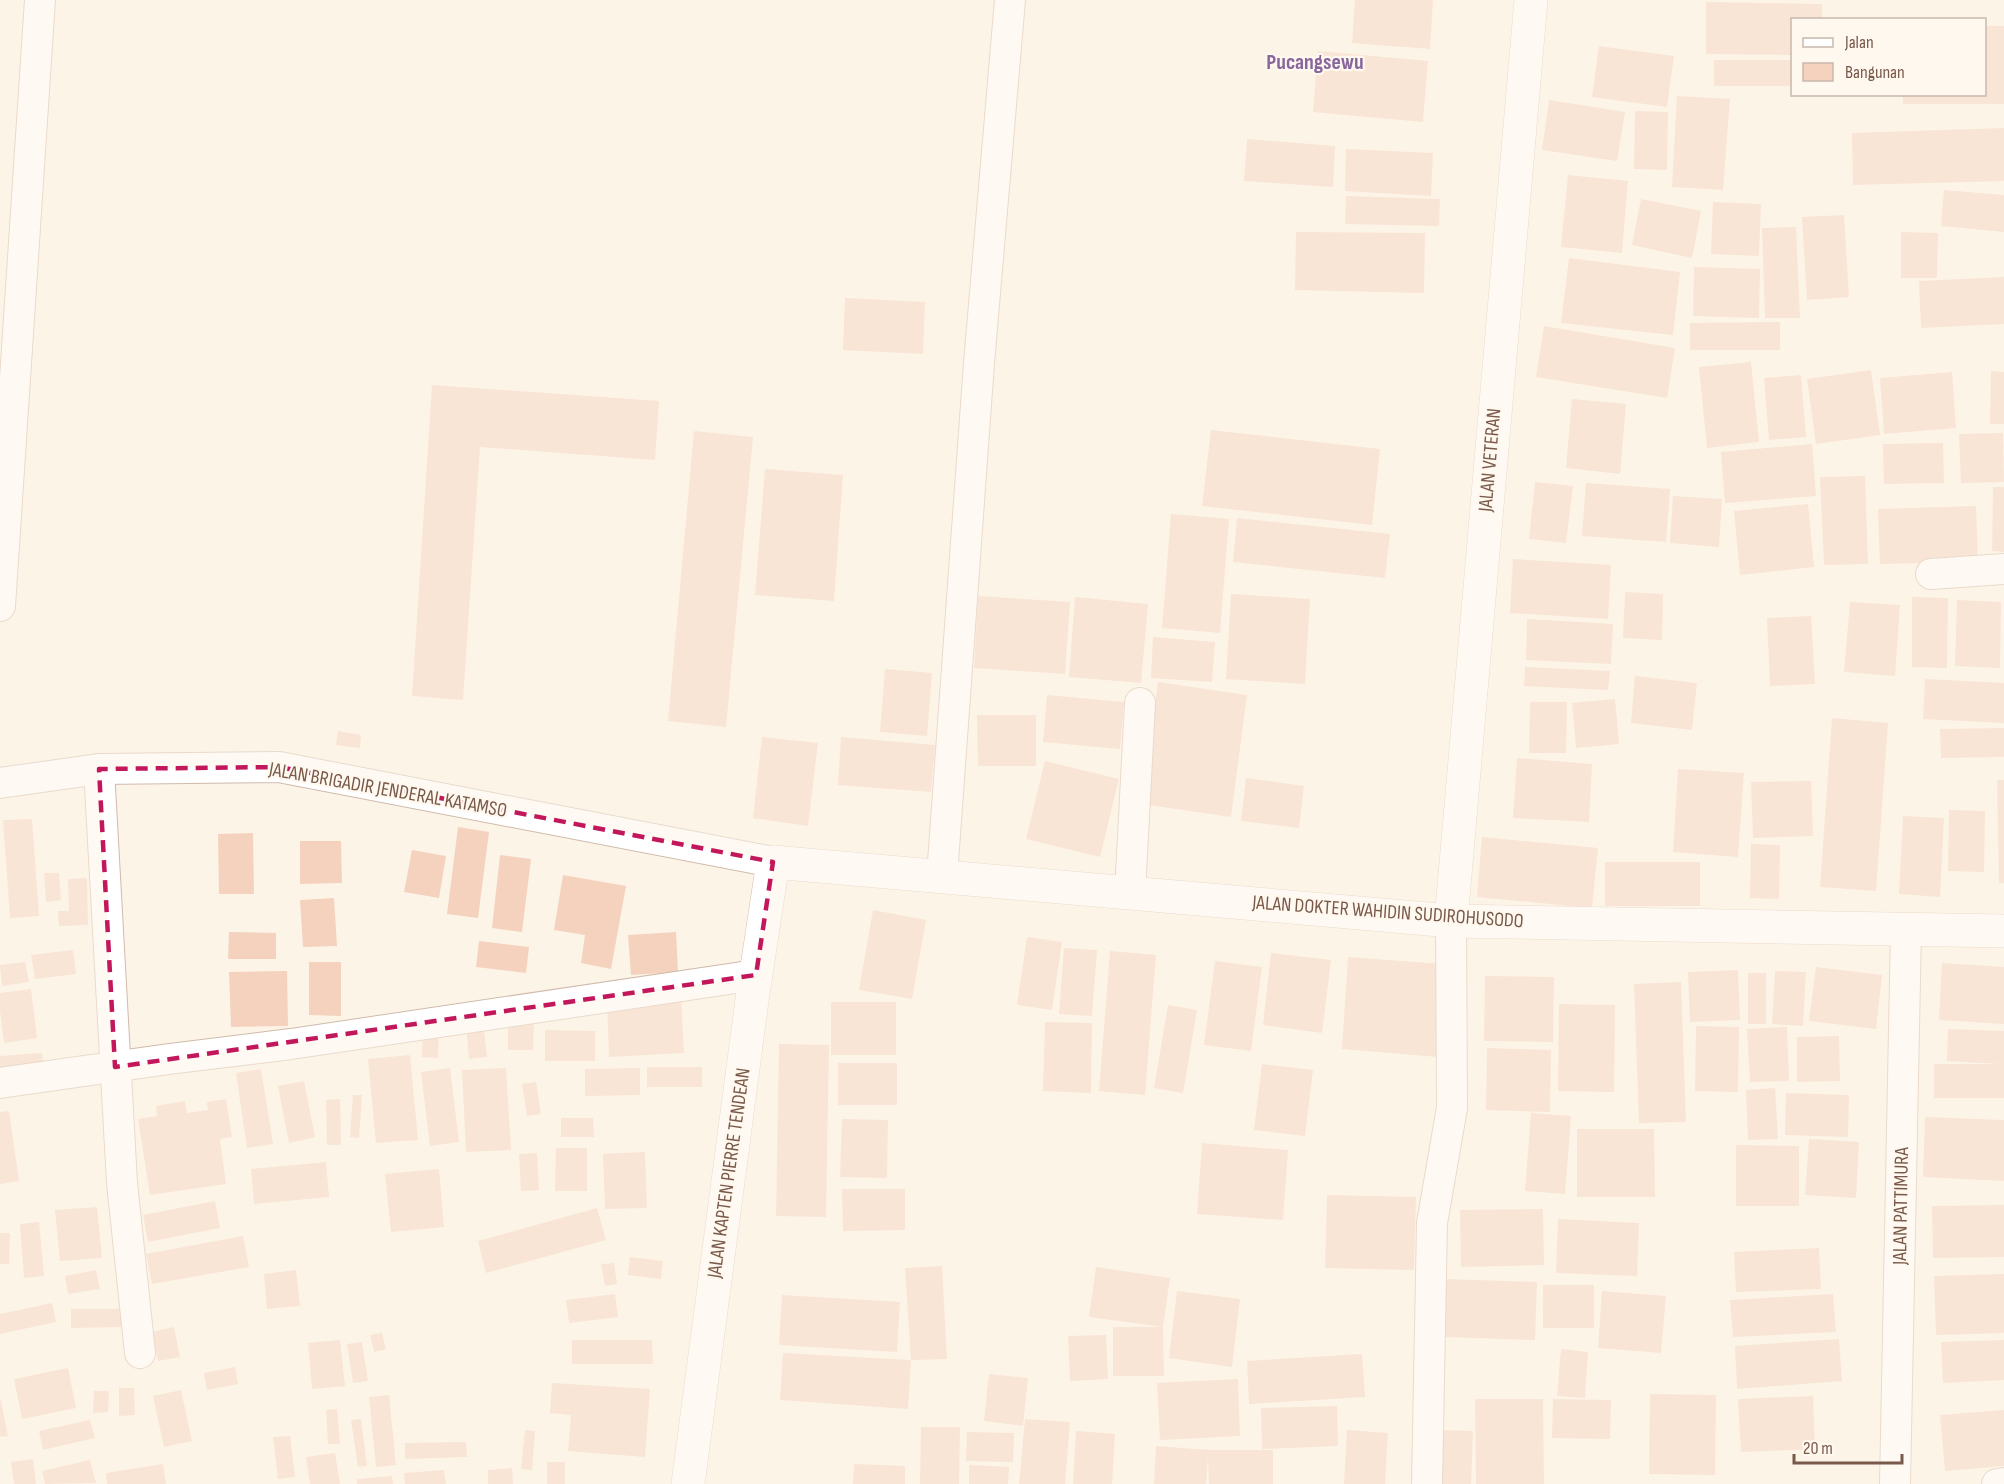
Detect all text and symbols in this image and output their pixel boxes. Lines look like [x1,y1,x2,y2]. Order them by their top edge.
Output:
legend [1791,18,1986,96]
text: Jalan [1844,32,1874,53]
district label: Pucangsewu [1266,49,1364,76]
text: Bangunan [1845,62,1905,83]
street label: JALAN VETERAN [1473,407,1506,514]
street label: JALAN BRIGADIR JENDERAL KATAMSO [266,757,509,823]
street label: JALAN DOKTER WAHIDIN SUDIROHUSODO [1251,890,1524,933]
street label: JALAN KAPTEN PIERRE TENDEAN [702,1066,756,1281]
street label: JALAN PATTIMURA [1888,1147,1914,1266]
scale bar [1794,1427,1902,1465]
text: 20 m [1803,1438,1833,1459]

